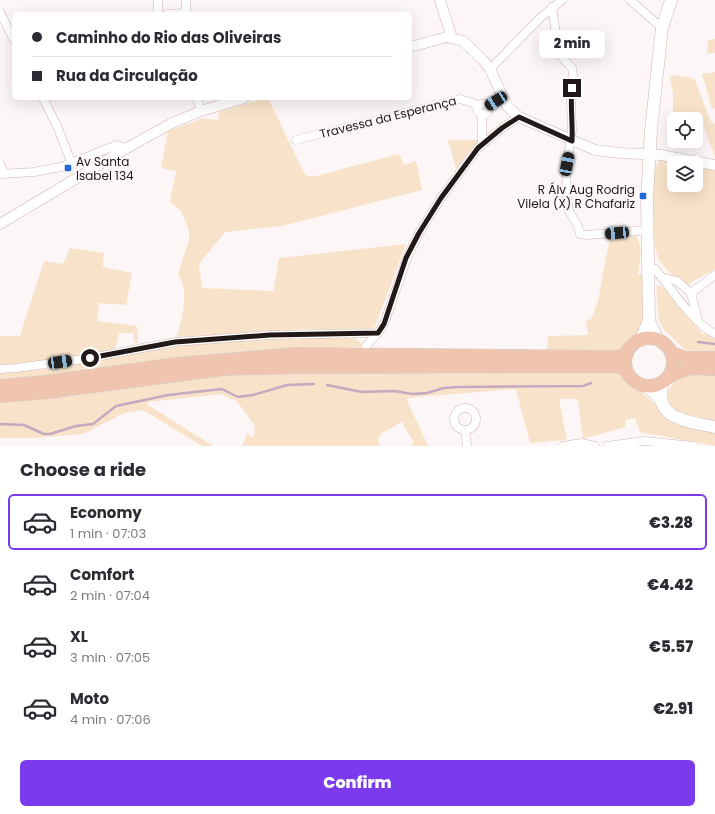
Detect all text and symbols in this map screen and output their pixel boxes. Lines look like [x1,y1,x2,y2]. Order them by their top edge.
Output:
text: Caminho do Rio das Oliveiras [56,27,281,48]
callout: 2 min [539,30,605,58]
text: 2 min [554,34,590,53]
text: Rua da Circulação [56,65,198,86]
route end [563,79,581,97]
car [483,89,509,113]
street label: Travessa da Esperança [318,92,458,142]
map controls [667,112,703,192]
button: locate [667,112,703,148]
car [559,151,575,177]
place label: Av Santa Isabel 134 [76,153,134,184]
button: layers [667,156,703,192]
marker: Av Santa Isabel 134 [63,163,73,173]
place label: R Álv Aug Rodrig Vilela (X) R Chafariz [517,181,635,212]
marker: R Álv Aug Rodrig Vilela (X) R Chafariz [638,191,648,201]
car [605,226,629,240]
route start [81,349,99,367]
car [47,354,73,370]
text: Choose a ride [20,457,146,482]
text: Economy [70,502,142,523]
icon: car [22,504,58,540]
text: €3.28 [649,512,693,533]
text: 1 min · 07:03 [70,524,146,543]
text: Comfort [70,564,134,585]
icon: car [22,566,58,602]
text: €4.42 [647,574,693,595]
text: 2 min · 07:04 [70,586,150,605]
text: XL [70,626,88,647]
icon: car [22,628,58,664]
text: €5.57 [649,636,693,657]
text: 3 min · 07:05 [70,648,150,667]
text: Moto [70,688,109,709]
icon: car [22,690,58,726]
text: €2.91 [653,698,693,719]
text: 4 min · 07:06 [70,710,151,729]
button: Confirm [20,760,695,806]

